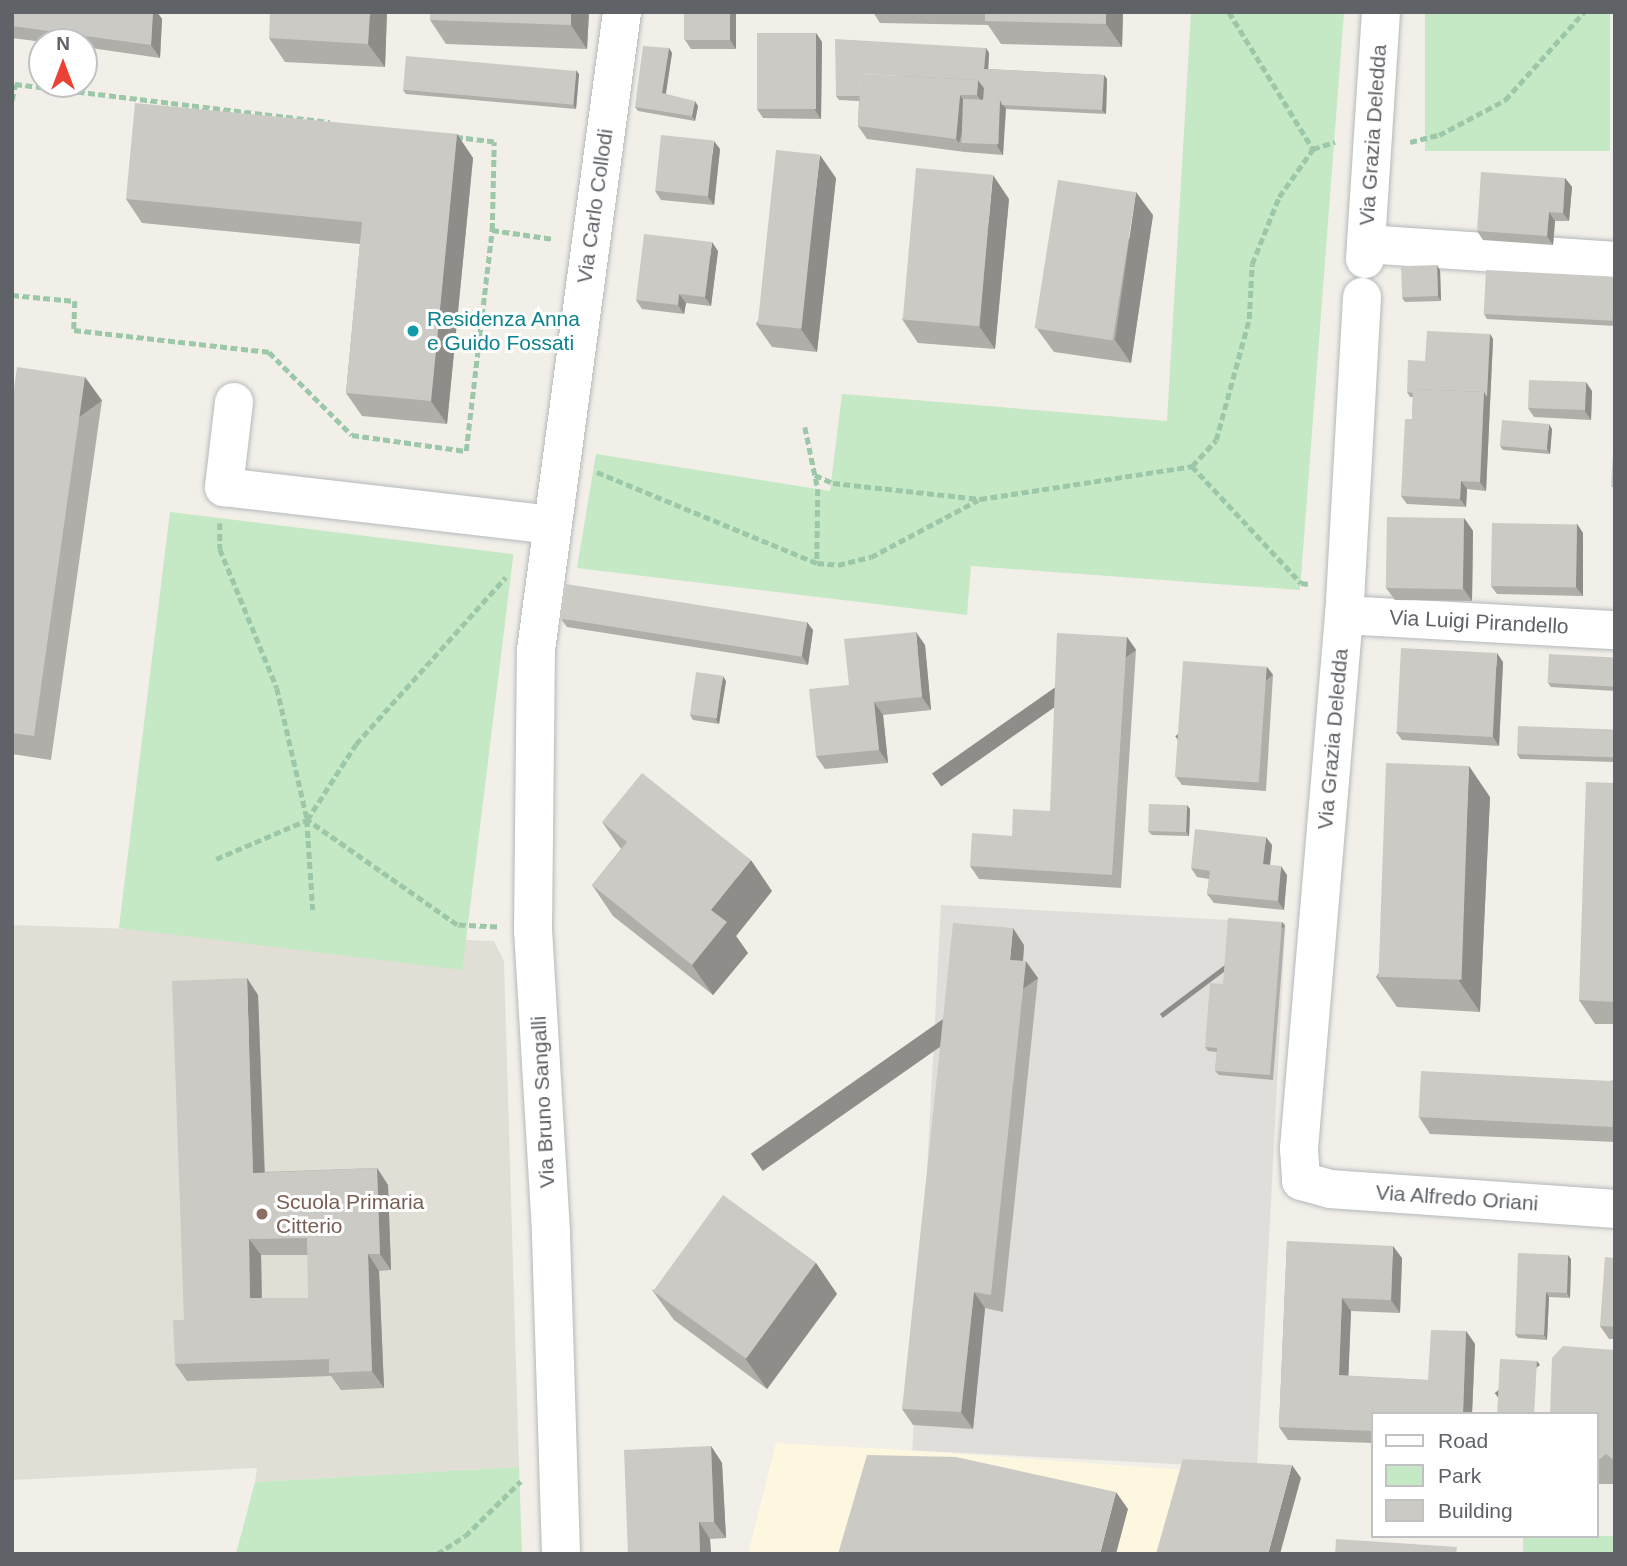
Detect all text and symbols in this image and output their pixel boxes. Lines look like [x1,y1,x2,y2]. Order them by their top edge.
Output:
north arrow [28,28,98,98]
text: N [56,33,70,54]
street label: Via Grazia Deledda [1354,43,1392,227]
street label: Via Carlo Collodi [572,127,618,285]
place label: Residenza Anna e Guido Fossati [427,306,581,356]
marker: Residenza Anna e Guido Fossati [405,323,421,339]
street label: Via Luigi Pirandello [1389,605,1569,639]
street label: Via Grazia Deledda [1313,647,1353,831]
street label: Via Bruno Sangalli [526,1015,560,1189]
street label: Via Alfredo Oriani [1374,1180,1540,1216]
place label: Scuola Primaria Citterio [276,1189,424,1239]
marker: Scuola Primaria Citterio [254,1206,270,1222]
legend [1372,1412,1599,1538]
text: Road [1438,1429,1488,1452]
text: Park [1438,1464,1481,1487]
text: Building [1438,1499,1513,1522]

